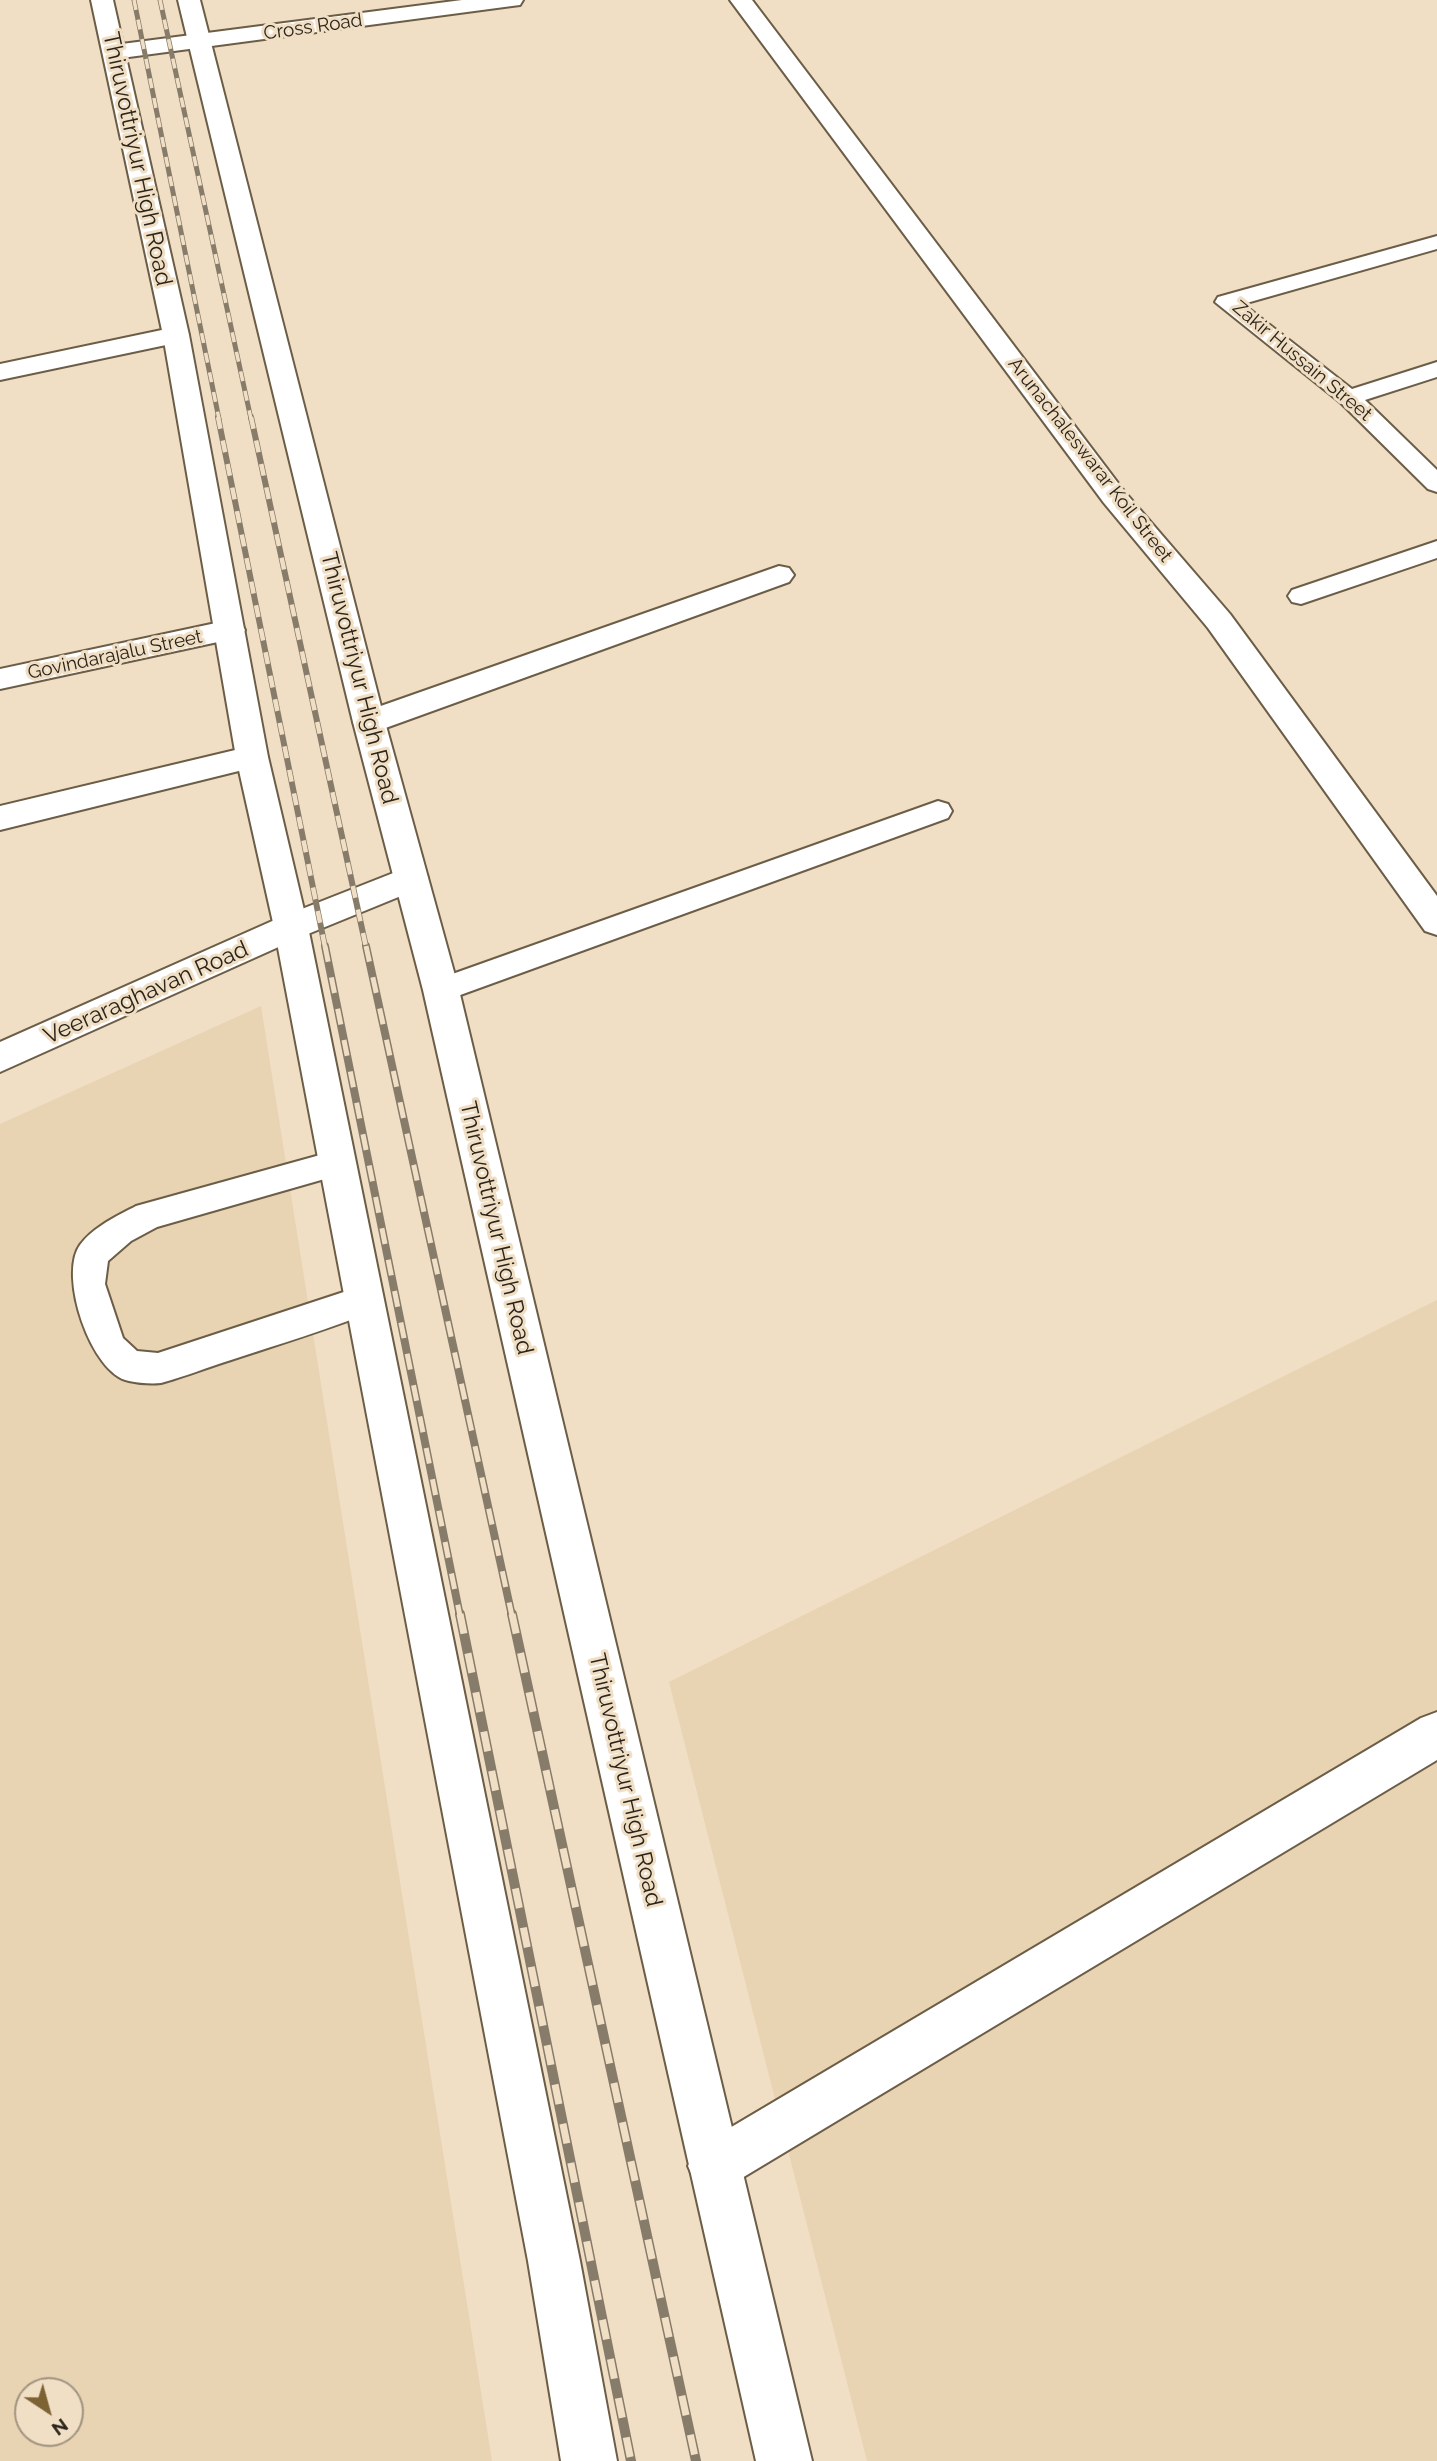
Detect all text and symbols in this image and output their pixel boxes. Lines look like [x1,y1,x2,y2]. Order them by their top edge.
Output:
street label: Cross Road [262,9,364,45]
street label: Thiruvottriyur High Road [97,30,177,288]
street label: Zakir Hussain Street [1228,296,1376,426]
street label: Arunachaleswarar Koil Street [1003,353,1177,567]
street label: Thiruvottriyur High Road [314,549,404,807]
street label: Govindarajalu Street [26,625,204,685]
street label: Veeraraghavan Road [39,935,253,1051]
street label: Thiruvottriyur High Road [453,1099,539,1357]
street label: Thiruvottriyur High Road [582,1651,668,1909]
north arrow [14,2377,84,2447]
text: N [48,2414,72,2441]

